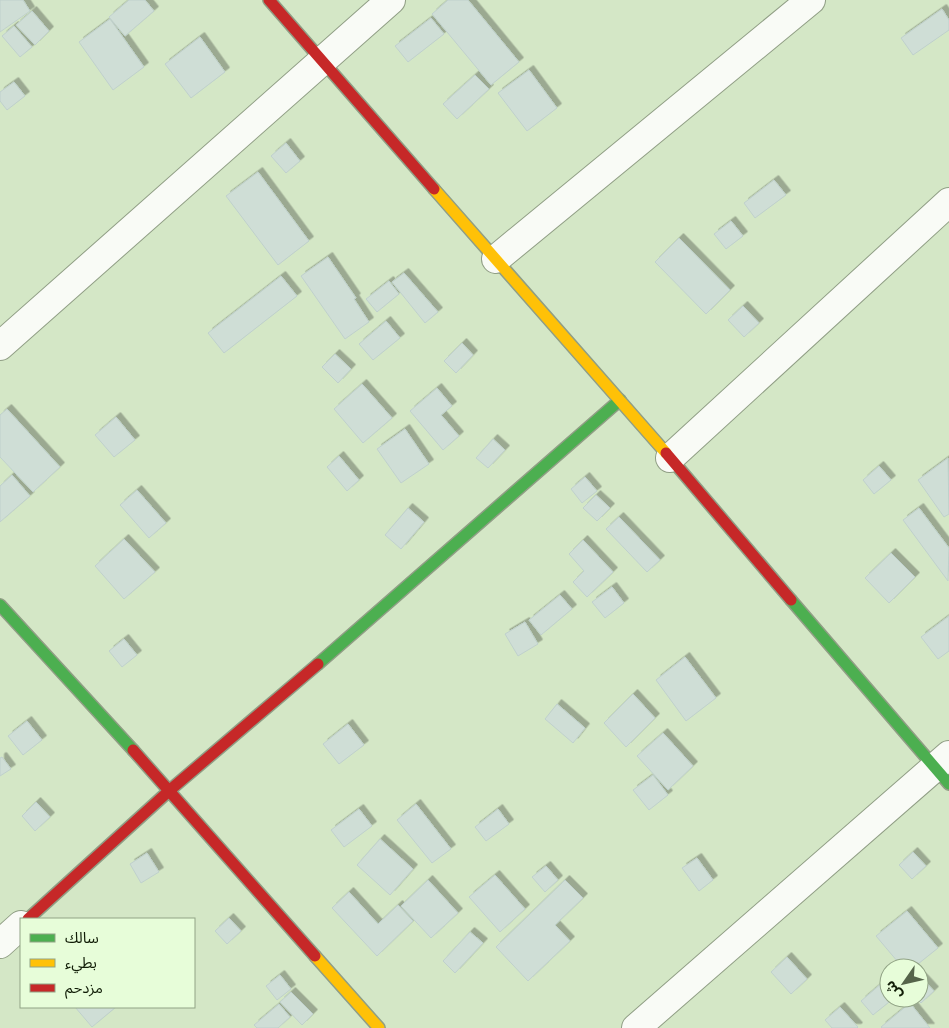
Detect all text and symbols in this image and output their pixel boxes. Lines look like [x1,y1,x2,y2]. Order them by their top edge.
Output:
legend [20,918,195,1008]
text: سالك [65,928,99,947]
text: بطيء [65,953,97,974]
north arrow [879,958,929,1008]
text: ش [880,977,906,1003]
text: مزدحم [65,978,103,999]

